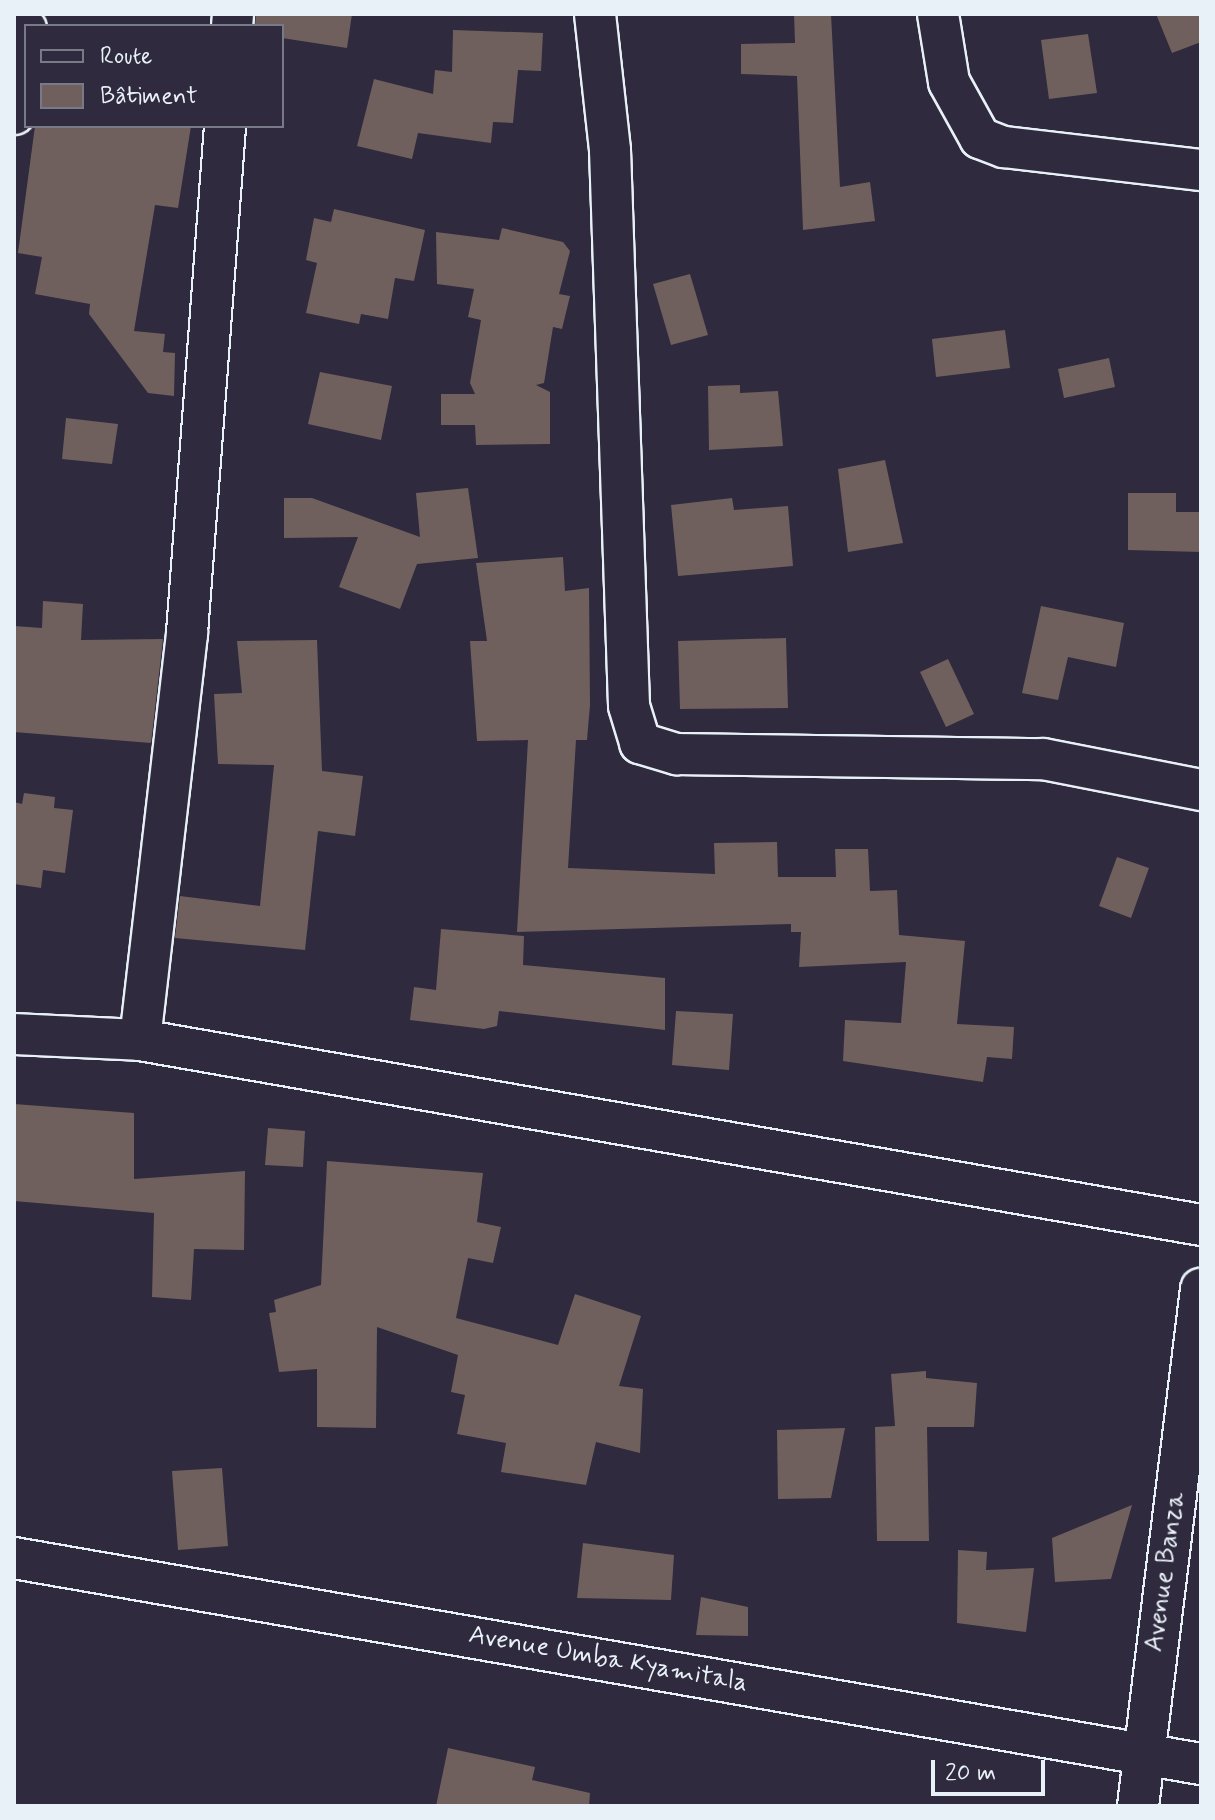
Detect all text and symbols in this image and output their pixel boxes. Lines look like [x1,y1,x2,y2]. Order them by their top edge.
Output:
legend [24,24,284,128]
text: Route [100,41,152,72]
text: Bâtiment [100,81,198,112]
street label: Avenue Banza [1139,1491,1193,1653]
street label: Avenue Umba Kyamitala [462,1619,754,1701]
scale bar [935,1744,1049,1794]
text: 20 m [945,1758,996,1789]

